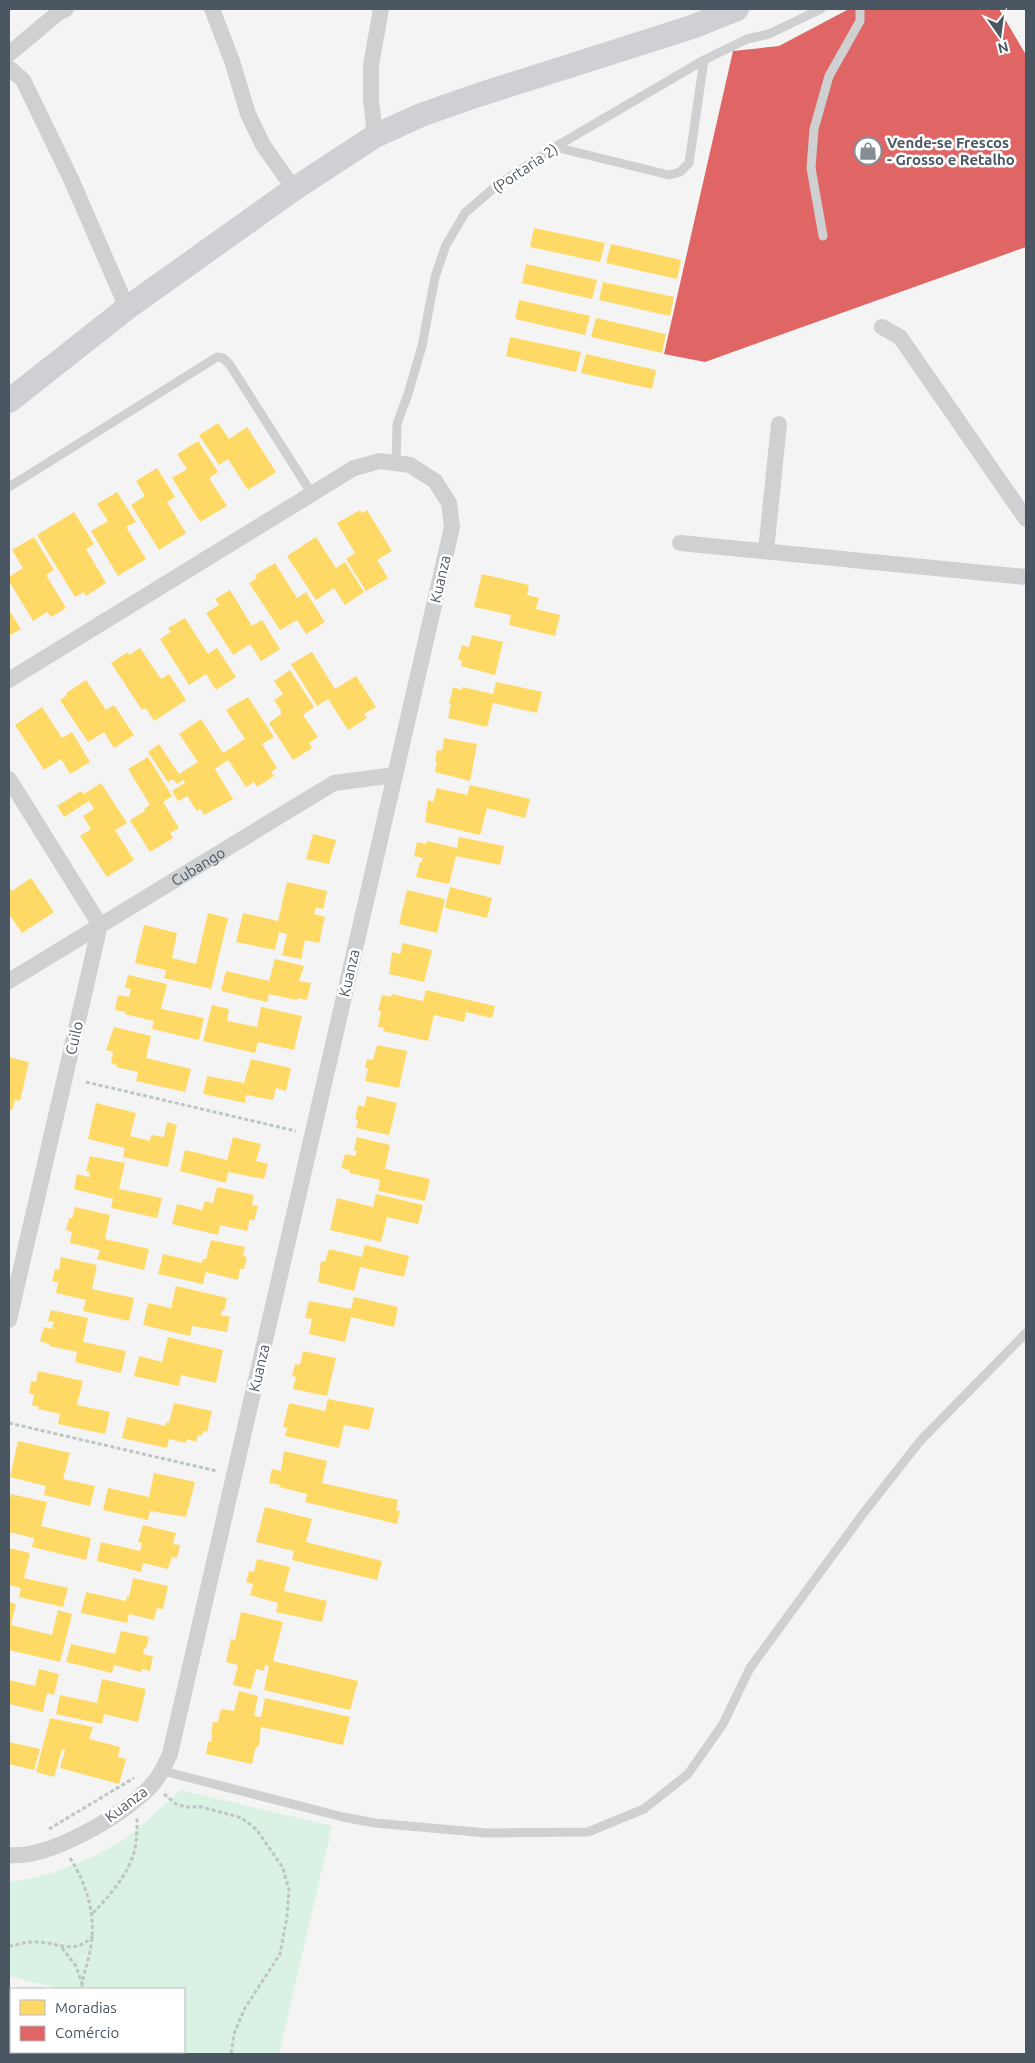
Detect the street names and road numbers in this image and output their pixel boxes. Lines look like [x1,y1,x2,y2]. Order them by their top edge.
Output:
street label: (Portaria 2) [489,140,561,196]
street label: Kuanza [426,553,454,605]
street label: Cubango [168,843,228,889]
street label: Kuanza [335,947,363,999]
street label: Cuilo [62,1020,86,1056]
street label: Kuanza [245,1342,273,1394]
street label: Kuanza [102,1783,150,1825]

